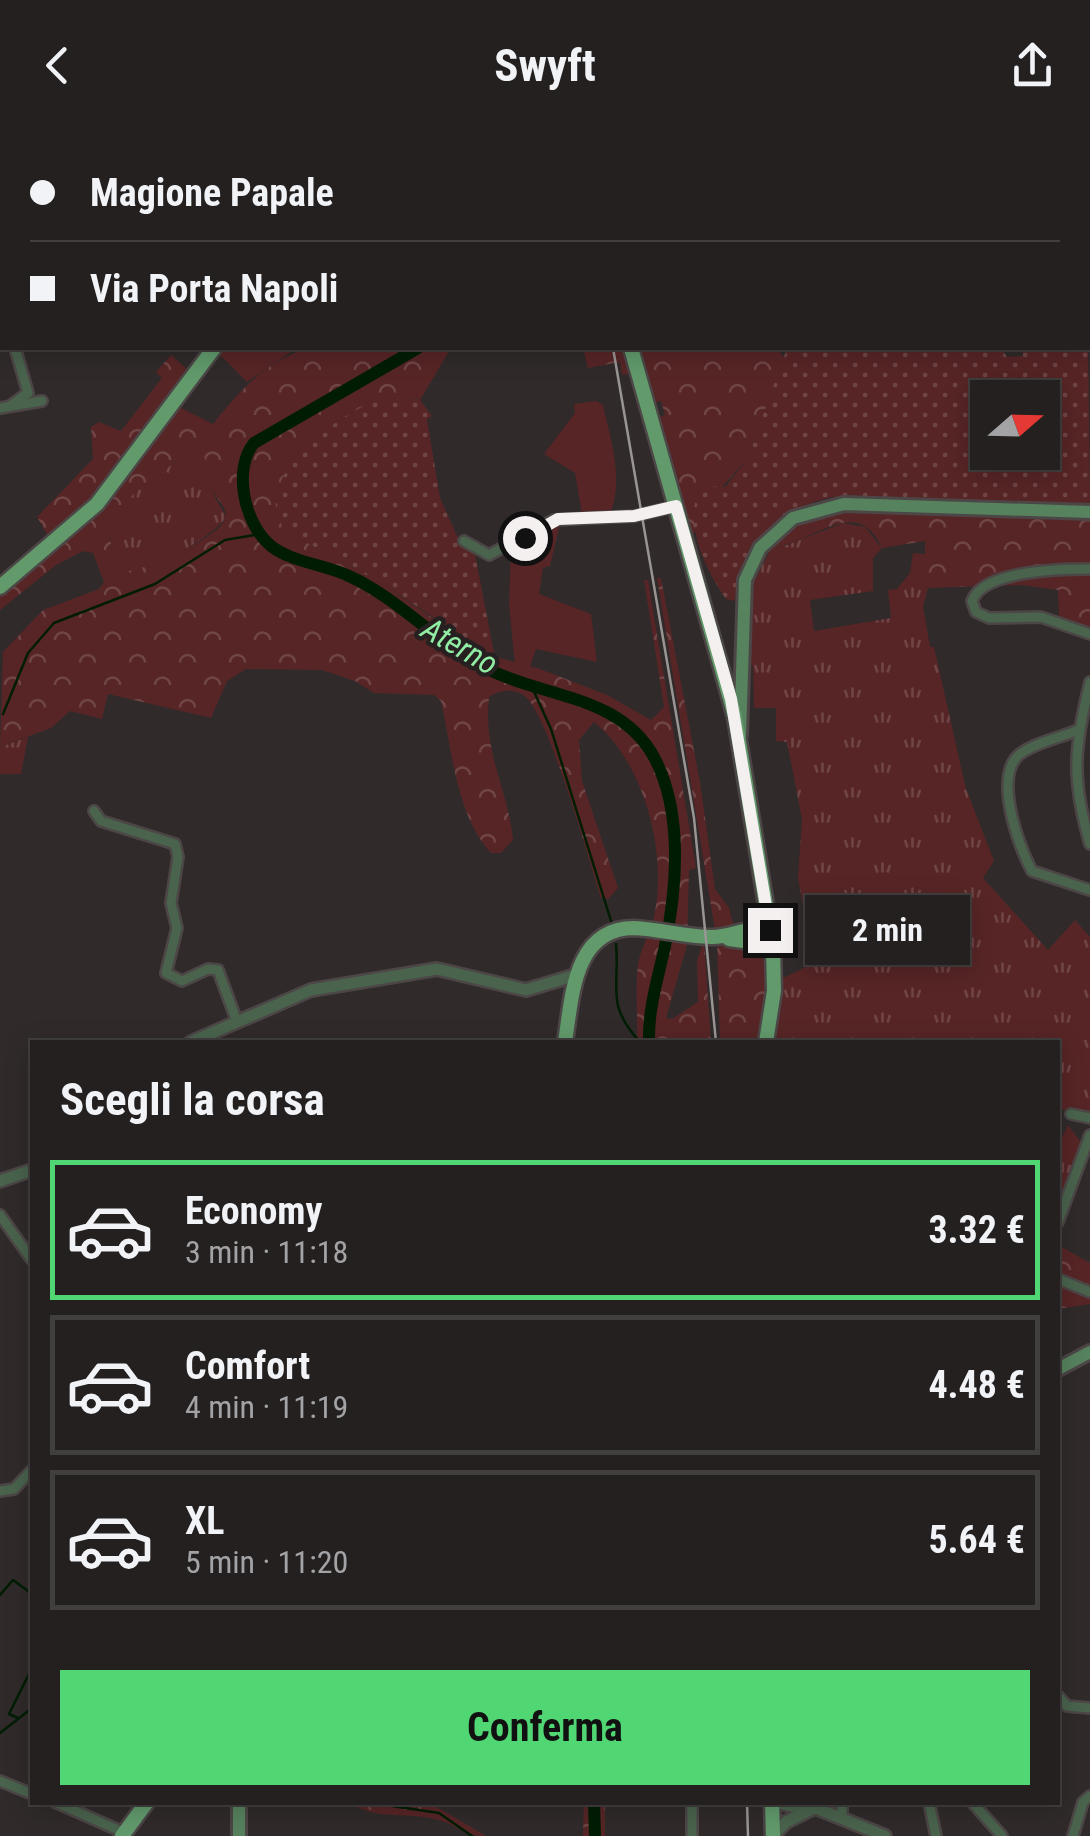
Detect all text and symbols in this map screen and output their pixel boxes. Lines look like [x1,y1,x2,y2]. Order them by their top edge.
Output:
icon: back [30,38,85,93]
icon: share [1005,38,1060,93]
text: Swyft [494,39,596,92]
text: Magione Papale [90,171,334,215]
text: Via Porta Napoli [90,267,338,311]
north arrow [970,380,1060,470]
map controls [970,380,1060,470]
route start [503,516,548,561]
water label: Aterno [414,608,505,683]
callout: 2 min [805,895,970,965]
route end [748,908,793,953]
text: 2 min [852,911,923,949]
text: Scegli la corsa [60,1073,325,1126]
icon: car [65,1185,155,1275]
text: Economy [185,1189,322,1233]
text: 3.32 € [928,1208,1025,1252]
text: 3 min · 11:18 [185,1233,348,1271]
icon: car [65,1340,155,1430]
text: Comfort [185,1344,310,1388]
text: 4.48 € [928,1363,1025,1407]
text: 4 min · 11:19 [185,1388,348,1426]
icon: car [65,1495,155,1585]
text: XL [185,1499,224,1543]
text: 5.64 € [928,1518,1025,1562]
text: 5 min · 11:20 [185,1543,348,1581]
button: Conferma [60,1670,1030,1785]

